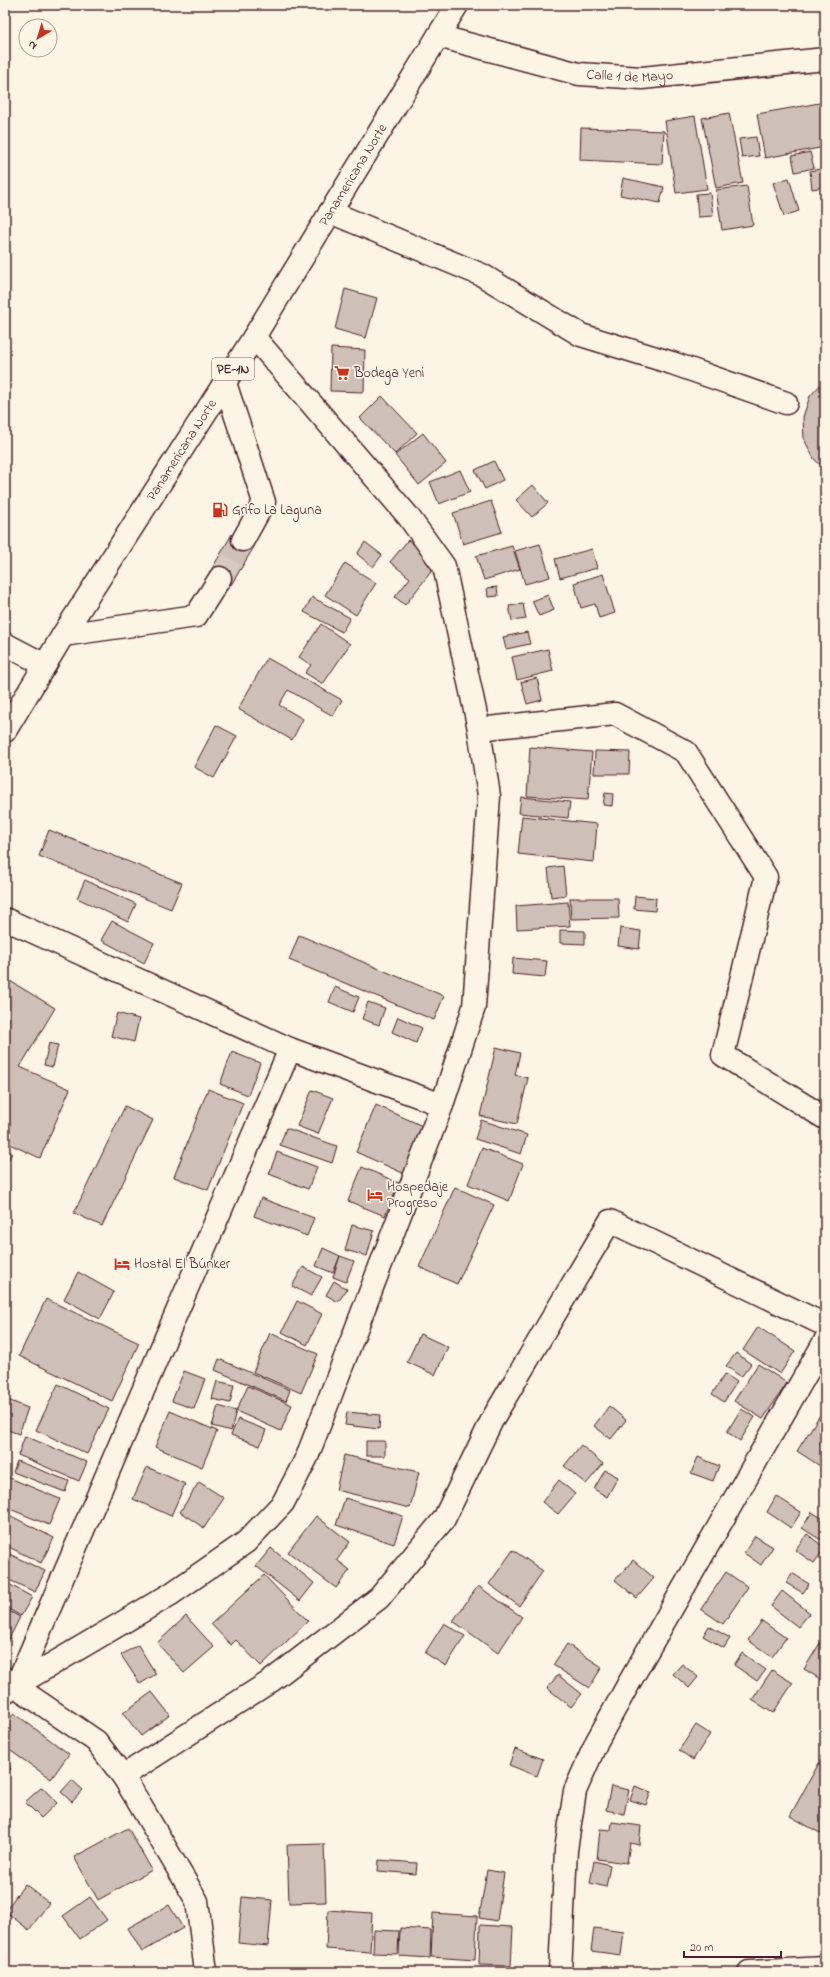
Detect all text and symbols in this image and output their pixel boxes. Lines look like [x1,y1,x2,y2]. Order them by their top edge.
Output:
north arrow [18,18,58,58]
text: N [25,36,40,54]
street label: Calle 1 de Mayo [586,64,674,88]
street label: Panamericana Norte [314,119,393,230]
road number: PE-1N [212,358,254,380]
place label: Bodega Yeni [353,363,424,385]
supermarket icon: Bodega Yeni [333,364,351,382]
street label: Panamericana Norte [141,394,222,505]
place label: Grifo La Laguna [232,500,322,522]
fuel station icon: Grifo La Laguna [211,501,229,519]
place label: Hospedaje Progreso [387,1177,449,1215]
hotel icon: Hospedaje Progreso [366,1186,384,1204]
place label: Hostal El Búnker [134,1254,231,1275]
hotel icon: Hostal El Búnker [113,1255,131,1273]
scale bar [684,1933,781,1959]
text: 20 m [690,1939,713,1957]

